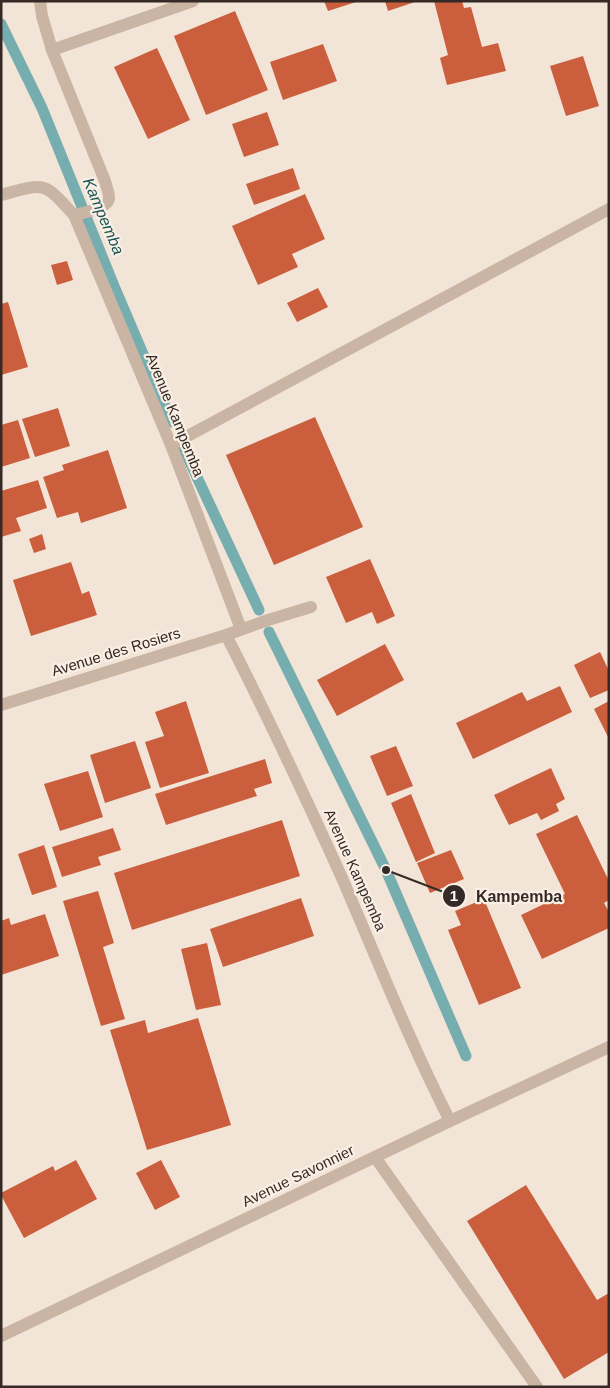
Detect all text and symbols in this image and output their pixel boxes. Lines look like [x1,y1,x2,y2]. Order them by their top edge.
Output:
water label: Kampemba [80,175,127,257]
street label: Avenue Kampemba [143,351,208,480]
street label: Avenue des Rosiers [49,624,182,679]
street label: Avenue Kampemba [321,806,390,934]
callout: Kampemba [441,880,572,911]
text: 1 [450,887,458,904]
text: Kampemba [476,888,562,905]
street label: Avenue Savonnier [239,1141,356,1210]

